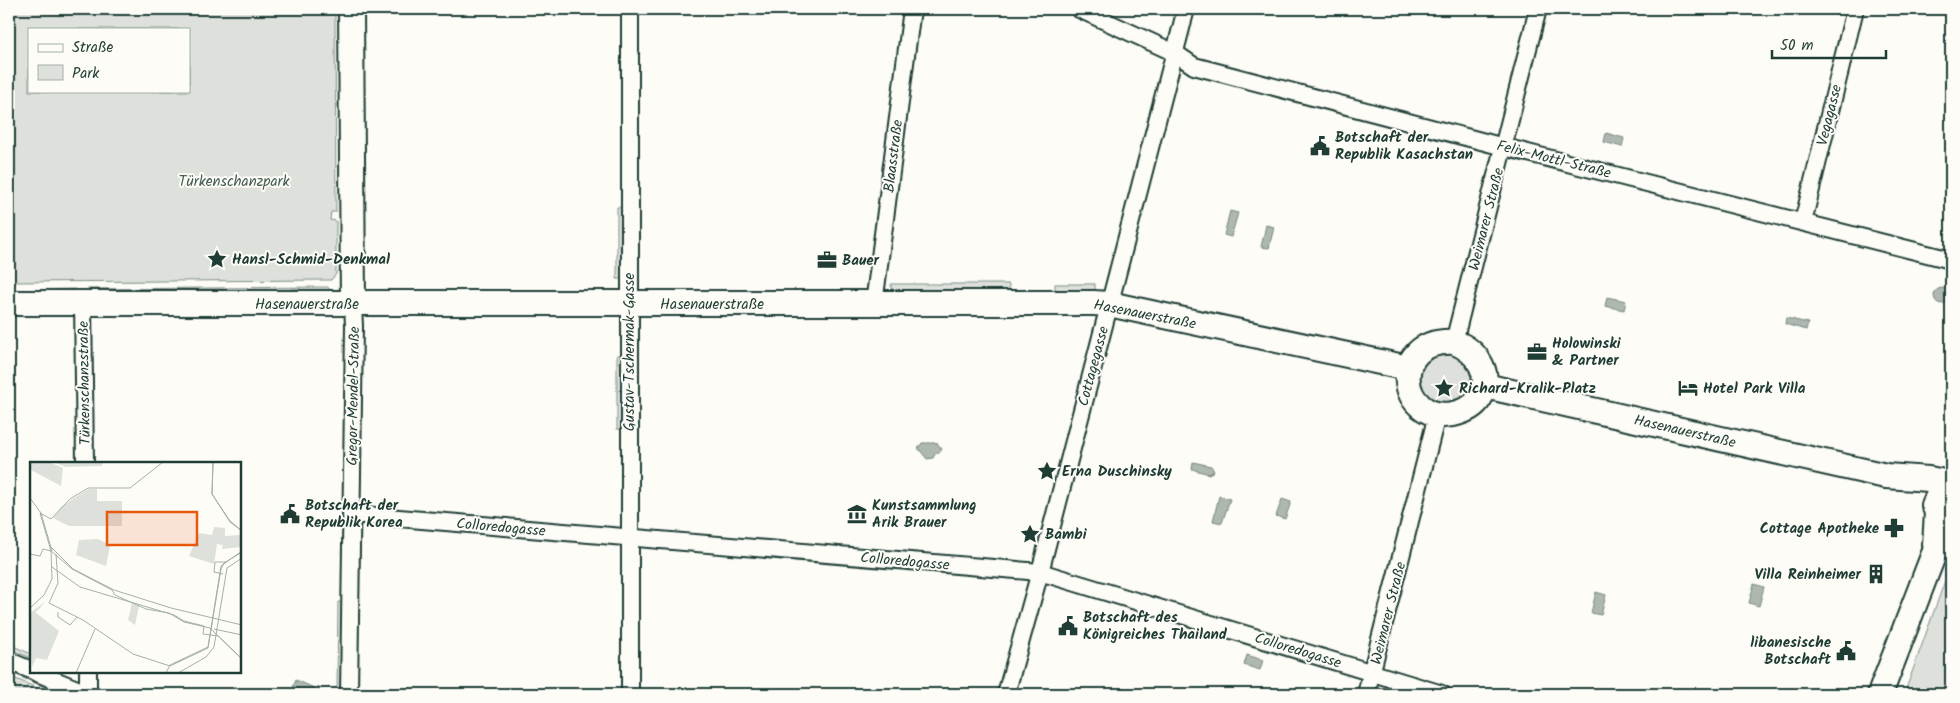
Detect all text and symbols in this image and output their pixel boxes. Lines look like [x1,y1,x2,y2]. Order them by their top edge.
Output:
legend [28,28,190,92]
scale bar [1772,28,1886,60]
text: 50 m [1780,34,1814,58]
text: Straße [72,36,114,60]
text: Park [72,62,100,86]
street label: Vegagasse [1811,82,1849,149]
street label: Blaasstraße [878,118,910,194]
place label: Botschaft der Republik Kasachstan [1335,126,1473,167]
street label: Felix-Mottl-Straße [1494,134,1614,186]
public building icon: Botschaft der Republik Kasachstan [1309,135,1331,157]
street label: Weimarer Straße [1463,165,1511,273]
park label: Türkenschanzpark [179,170,290,194]
place icon: Hansl-Schmid-Denkmal [206,248,228,270]
place label: Hansl-Schmid-Denkmal [232,248,390,272]
office icon: Bauer [816,249,838,271]
place label: Bauer [842,249,880,273]
street label: Gustav-Tschermak-Gasse [618,273,642,431]
street label: Hasenauerstraße [255,293,359,317]
street label: Hasenauerstraße [660,293,764,317]
street label: Hasenauerstraße [1092,293,1198,337]
street label: Türkenschanzstraße [72,320,98,445]
street label: Cottagegasse [1072,323,1116,409]
street label: Gregor-Mendel-Straße [341,326,367,466]
place label: Holowinski & Partner [1552,332,1622,373]
office icon: Holowinski & Partner [1526,341,1548,363]
place icon: Richard-Kralik-Platz [1433,377,1455,399]
place label: Richard-Kralik-Platz [1459,377,1596,401]
hotel icon: Hotel Park Villa [1677,377,1699,399]
place label: Hotel Park Villa [1703,377,1806,401]
street label: Hasenauerstraße [1631,409,1738,455]
place icon: Erna Duschinsky [1036,460,1058,482]
place label: Erna Duschinsky [1062,460,1172,484]
inset map [30,462,241,673]
place label: Botschaft der Republik Korea [305,494,403,535]
place label: Kunstsammlung Arik Brauer [872,494,976,535]
public building icon: Botschaft der Republik Korea [279,503,301,525]
museum icon: Kunstsammlung Arik Brauer [846,503,868,525]
street label: Colloredogasse [455,512,547,544]
place label: Cottage Apotheke [1760,517,1880,541]
pharmacy icon: Cottage Apotheke [1883,517,1905,539]
place icon: Bambi [1019,523,1041,545]
place label: Bambi [1045,523,1088,547]
street label: Colloredogasse [859,546,951,578]
street label: Weimarer Straße [1365,559,1413,667]
place label: Villa Reinheimer [1754,563,1862,587]
building icon: Villa Reinheimer [1865,563,1887,585]
place label: Botschaft des Königreiches Thailand [1083,606,1228,647]
public building icon: Botschaft des Königreiches Thailand [1057,615,1079,637]
street label: Colloredogasse [1251,626,1344,676]
place label: libanesische Botschaft [1750,631,1832,672]
public building icon: libanesische Botschaft [1835,640,1857,662]

